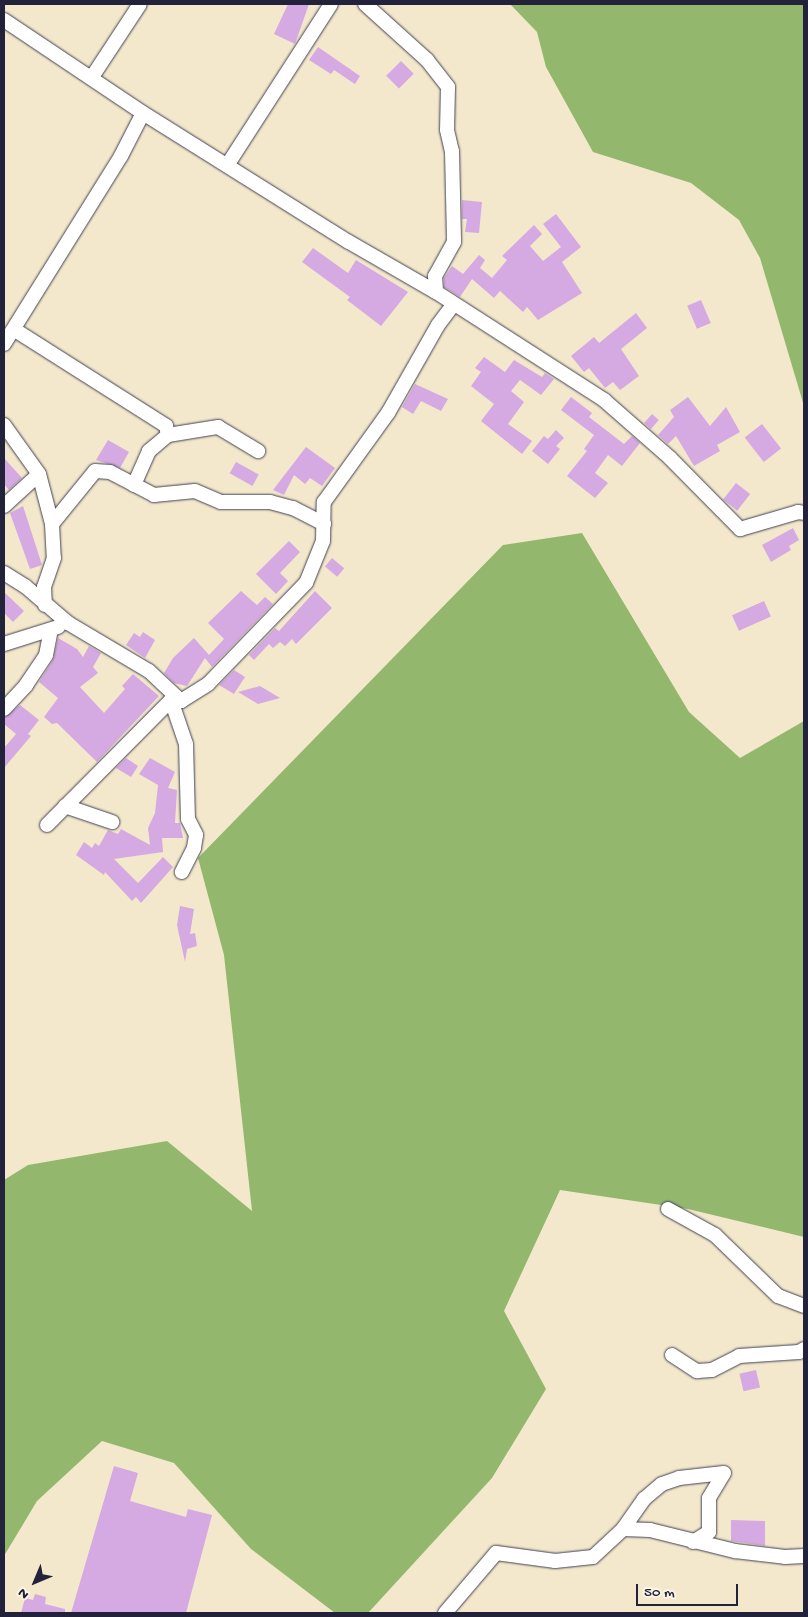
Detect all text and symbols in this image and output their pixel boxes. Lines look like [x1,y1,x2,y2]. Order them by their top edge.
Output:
north arrow [10,1557,60,1607]
scale bar [638,1574,740,1606]
text: N [15,1584,33,1602]
text: 50 m [644,1584,675,1602]

